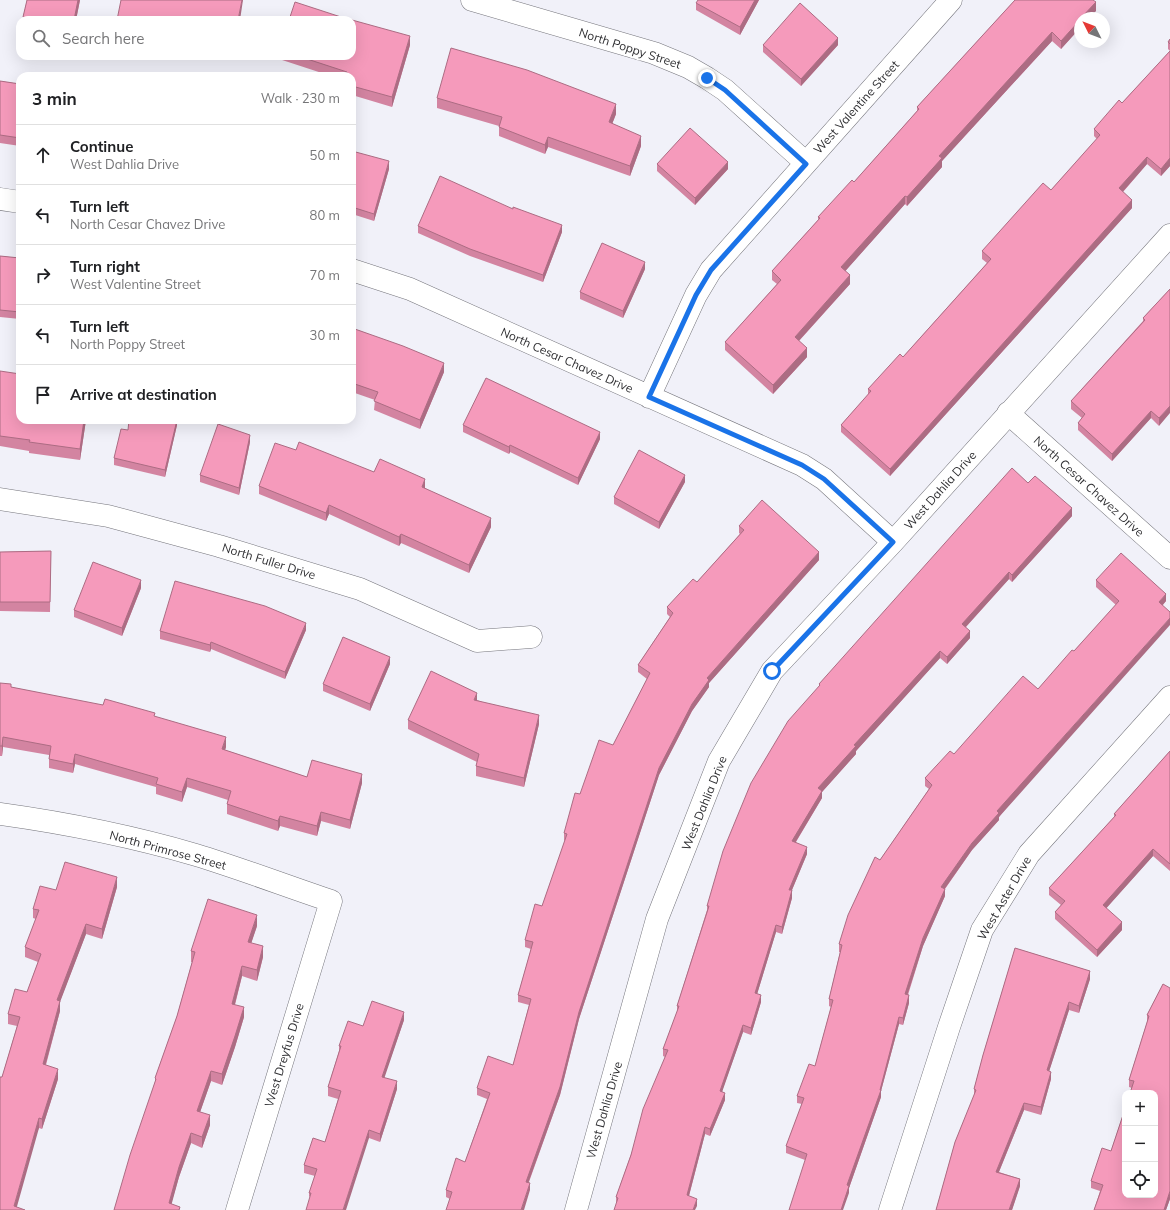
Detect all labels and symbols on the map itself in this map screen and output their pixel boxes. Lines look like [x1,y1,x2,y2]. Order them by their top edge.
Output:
north arrow [1074,12,1110,48]
street label: North Poppy Street [577,24,683,72]
street label: West Valentine Street [810,57,902,157]
route end [698,69,716,87]
street label: North Cesar Chavez Drive [498,324,636,396]
street label: North Cesar Chavez Drive [1031,432,1147,540]
street label: West Dahlia Drive [901,448,979,532]
street label: North Fuller Drive [220,540,318,582]
route start [763,662,781,680]
street label: West Dahlia Drive [678,754,730,852]
street label: North Primrose Street [108,827,228,873]
street label: West Aster Drive [974,853,1034,943]
street label: West Dreyfus Drive [261,1001,307,1109]
street label: West Dahlia Drive [583,1060,625,1160]

